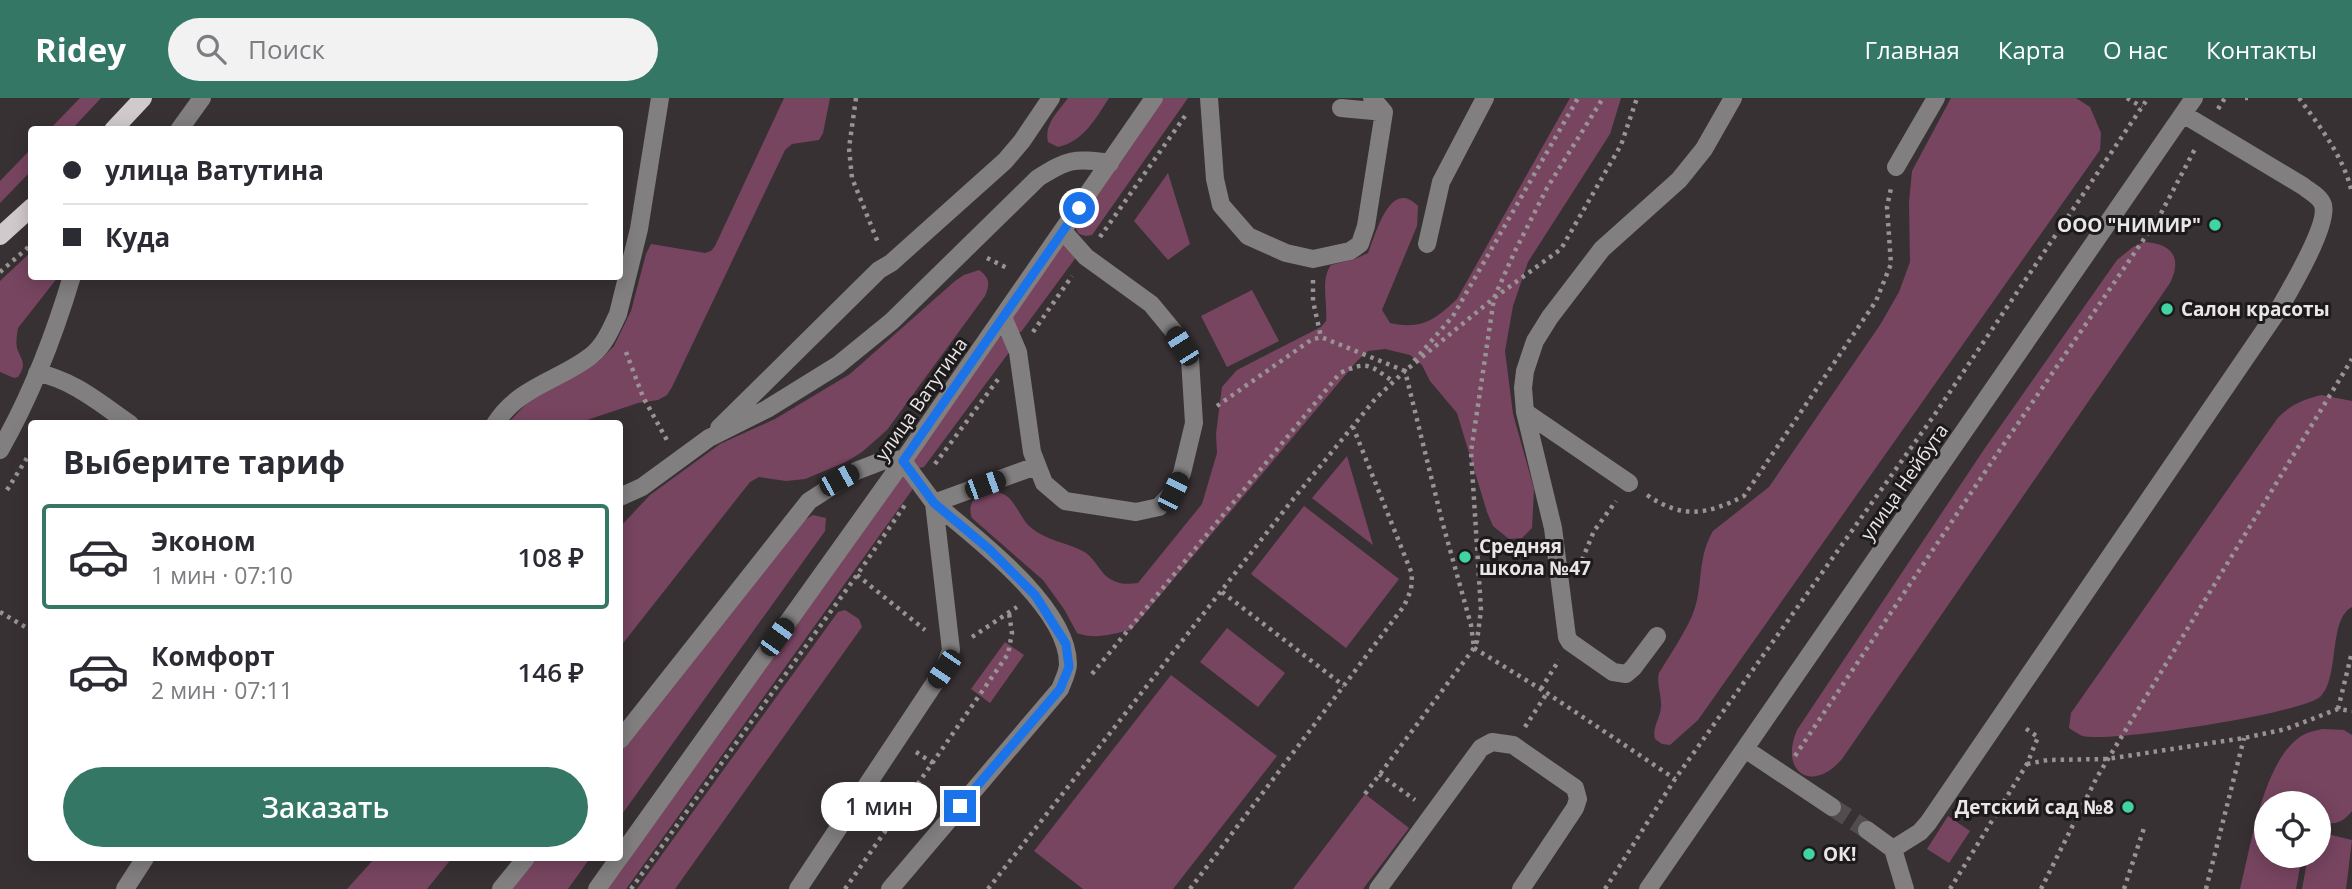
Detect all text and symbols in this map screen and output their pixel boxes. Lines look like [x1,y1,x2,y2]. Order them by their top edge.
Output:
search box [168,18,658,81]
text: Ridey [35,27,126,72]
icon: search [192,30,230,68]
text: Поиск [248,31,325,67]
text: Главная [1865,33,1960,66]
text: Карта [1998,33,2065,66]
text: О нас [2103,33,2168,66]
text: Контакты [2206,33,2317,66]
text: улица Ватутина [105,152,324,188]
route start [1063,192,1095,224]
place label: ООО "НИМИР" [2057,212,2201,238]
marker: ООО "НИМИР" [2207,217,2223,233]
text: Куда [105,219,170,255]
place label: Салон красоты [2181,296,2330,322]
marker: Салон красоты [2159,301,2175,317]
car [1162,323,1203,369]
street label: улица Ватутина [869,332,973,466]
street label: улица Нейбута [1854,418,1954,546]
text: Выберите тариф [63,440,345,483]
car [816,461,863,499]
car [962,468,1009,502]
car [1155,469,1192,515]
text: Эконом [151,523,256,559]
icon: car [67,525,130,588]
place label: Средняя школа №47 [1479,533,1591,581]
text: 108 ₽ [518,539,584,575]
marker: Средняя школа №47 [1457,549,1473,565]
text: 1 мин · 07:10 [151,559,293,591]
car [757,614,798,660]
text: Комфорт [151,638,275,674]
icon: car [67,640,130,703]
car [924,646,965,692]
text: 146 ₽ [518,654,584,690]
text: 2 мин · 07:11 [151,674,293,706]
button: Заказать [63,767,588,847]
callout: 1 мин [820,782,936,830]
text: 1 мин [845,790,913,822]
route end [944,790,976,822]
map controls [2254,791,2331,868]
button: locate [2254,791,2331,868]
place label: Детский сад №8 [1955,794,2114,820]
marker: Детский сад №8 [2120,799,2136,815]
place label: ОК! [1823,841,1856,867]
marker: ОК! [1801,846,1817,862]

